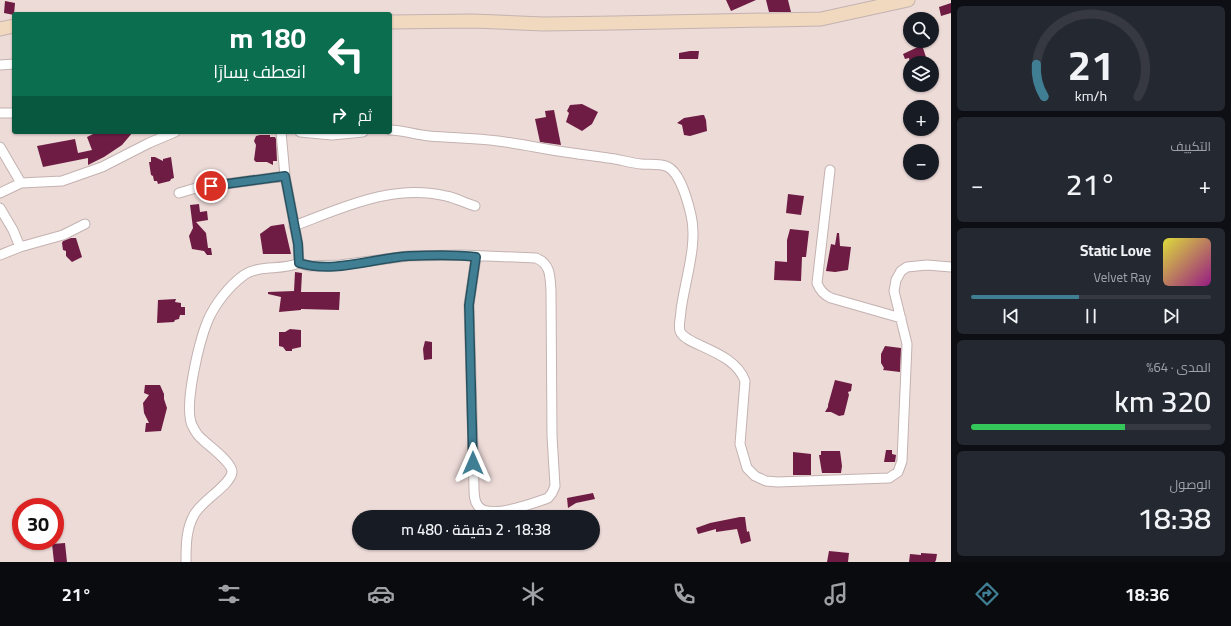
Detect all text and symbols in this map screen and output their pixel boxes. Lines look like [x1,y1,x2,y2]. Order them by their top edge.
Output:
text: 180 m [229,12,306,64]
map controls [903,12,939,180]
button: search [903,12,939,48]
text: 21 [1068,25,1114,103]
icon: left [320,28,372,80]
text: انعطف يسارًا [213,55,306,88]
button: layers [903,56,939,92]
text: km/h [1075,81,1107,108]
button: + [903,100,939,136]
text: ثم [358,101,372,130]
icon: right [328,104,350,126]
text: التكييف [1170,134,1211,158]
button: − [903,144,939,180]
text: 21° [1066,156,1116,212]
text: − [971,164,983,206]
text: + [1199,164,1211,206]
pin [194,169,228,203]
icon: arrive [200,175,222,197]
text: Static Love [1080,236,1151,265]
text: Velvet Ray [1093,265,1151,289]
icon: previous [1000,305,1022,327]
icon: pause [1080,305,1102,327]
icon: next [1160,305,1182,327]
text: المدى · 64% [1146,355,1211,379]
text: 320 km [1114,373,1211,429]
position arrow [452,442,494,484]
text: الوصول [1170,472,1211,496]
text: 18:38 [1137,490,1211,546]
speed limit sign: 30 [12,498,64,550]
text: 18:38 · 2 دقيقة · 480 m [401,515,551,544]
text: 21° [62,578,92,611]
text: 18:36 [1125,578,1169,611]
icon: filters [215,580,243,608]
icon: car [367,580,395,608]
icon: climate [519,580,547,608]
icon: phone [670,580,698,608]
icon: music [822,580,850,608]
icon: directions [973,580,1001,608]

